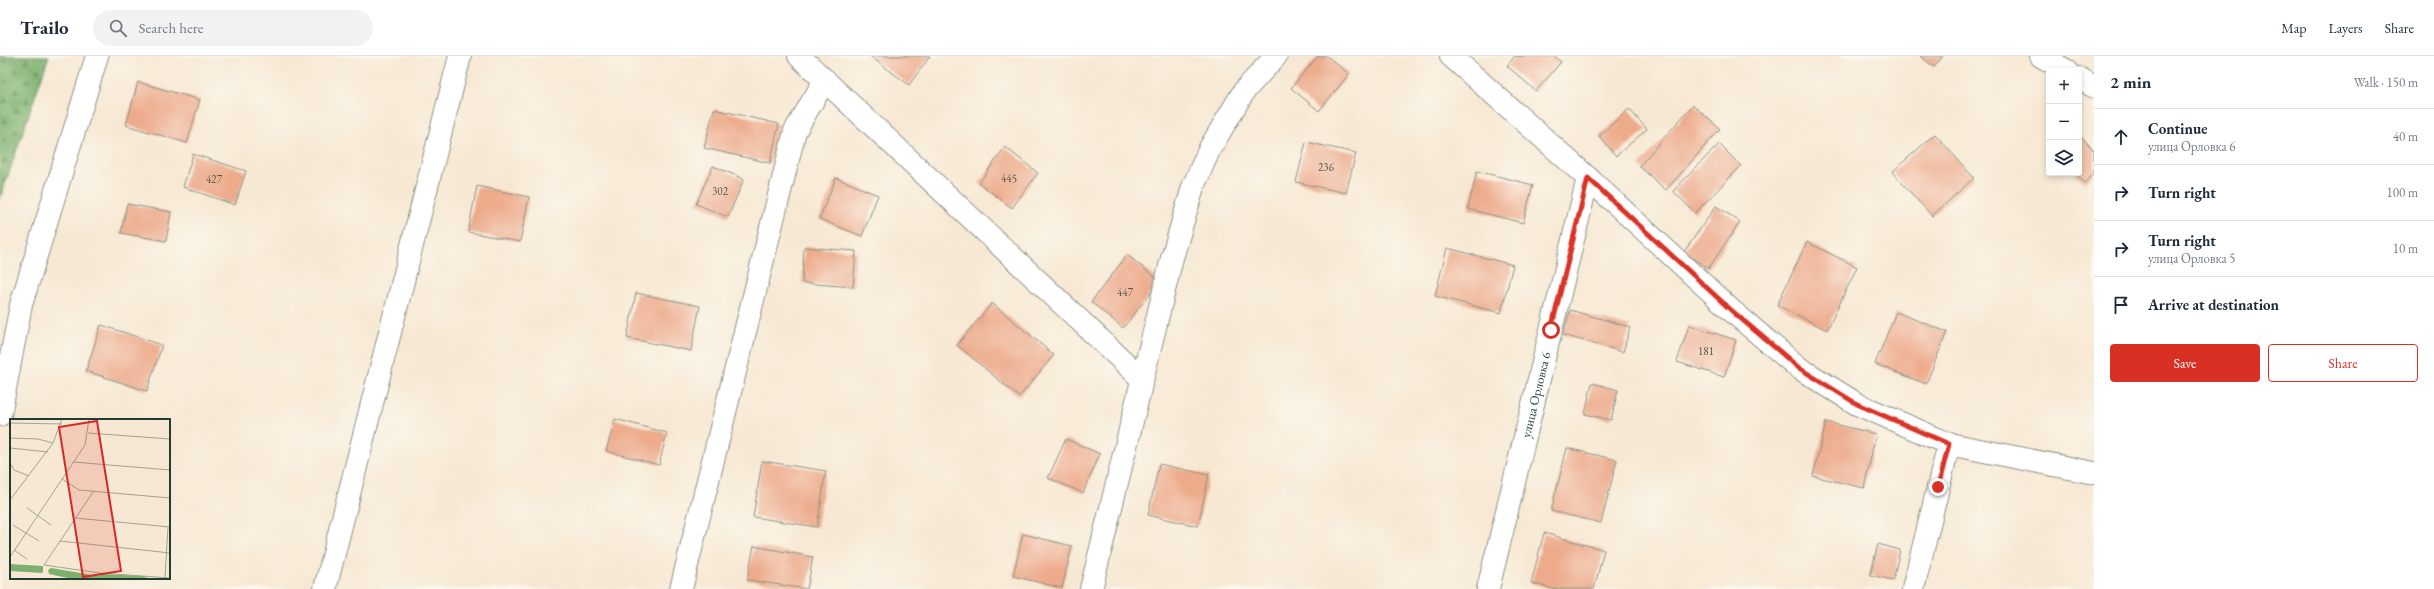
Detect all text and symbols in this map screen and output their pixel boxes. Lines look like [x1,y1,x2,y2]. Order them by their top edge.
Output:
search box [93,10,373,46]
text: Trailo [20,15,69,40]
icon: search [107,17,129,39]
text: Search here [139,18,204,37]
text: Map [2281,19,2306,37]
text: Layers [2328,19,2363,37]
text: Share [2385,19,2414,37]
map controls [2046,68,2082,176]
button: + [2046,68,2082,104]
text: 2 min [2110,71,2151,93]
text: Walk · 150 m [2354,74,2418,91]
button: − [2046,104,2082,140]
text: Continue [2148,119,2208,138]
icon: ahead [2110,126,2132,148]
text: 40 m [2393,128,2418,145]
text: улица Орловка 6 [2148,138,2236,155]
button: layers [2046,140,2082,176]
house number: 236 [1318,160,1335,174]
house number: 445 [1001,171,1017,185]
house number: 427 [206,172,223,186]
icon: right [2110,182,2132,204]
text: Turn right [2148,183,2216,202]
house number: 302 [712,184,729,198]
text: 100 m [2387,184,2418,201]
text: Turn right [2148,231,2216,250]
icon: right [2110,238,2132,260]
text: 10 m [2393,240,2418,257]
text: улица Орловка 5 [2148,250,2236,267]
house number: 447 [1117,285,1134,299]
icon: arrive [2110,294,2132,316]
text: Arrive at destination [2148,295,2279,314]
route start [1542,321,1560,339]
house number: 181 [1698,344,1714,358]
button: Save [2110,344,2260,382]
button: Share [2268,344,2418,382]
street label: улица Орловка 6 [1517,350,1554,439]
inset map [10,419,170,579]
route end [1929,478,1947,496]

